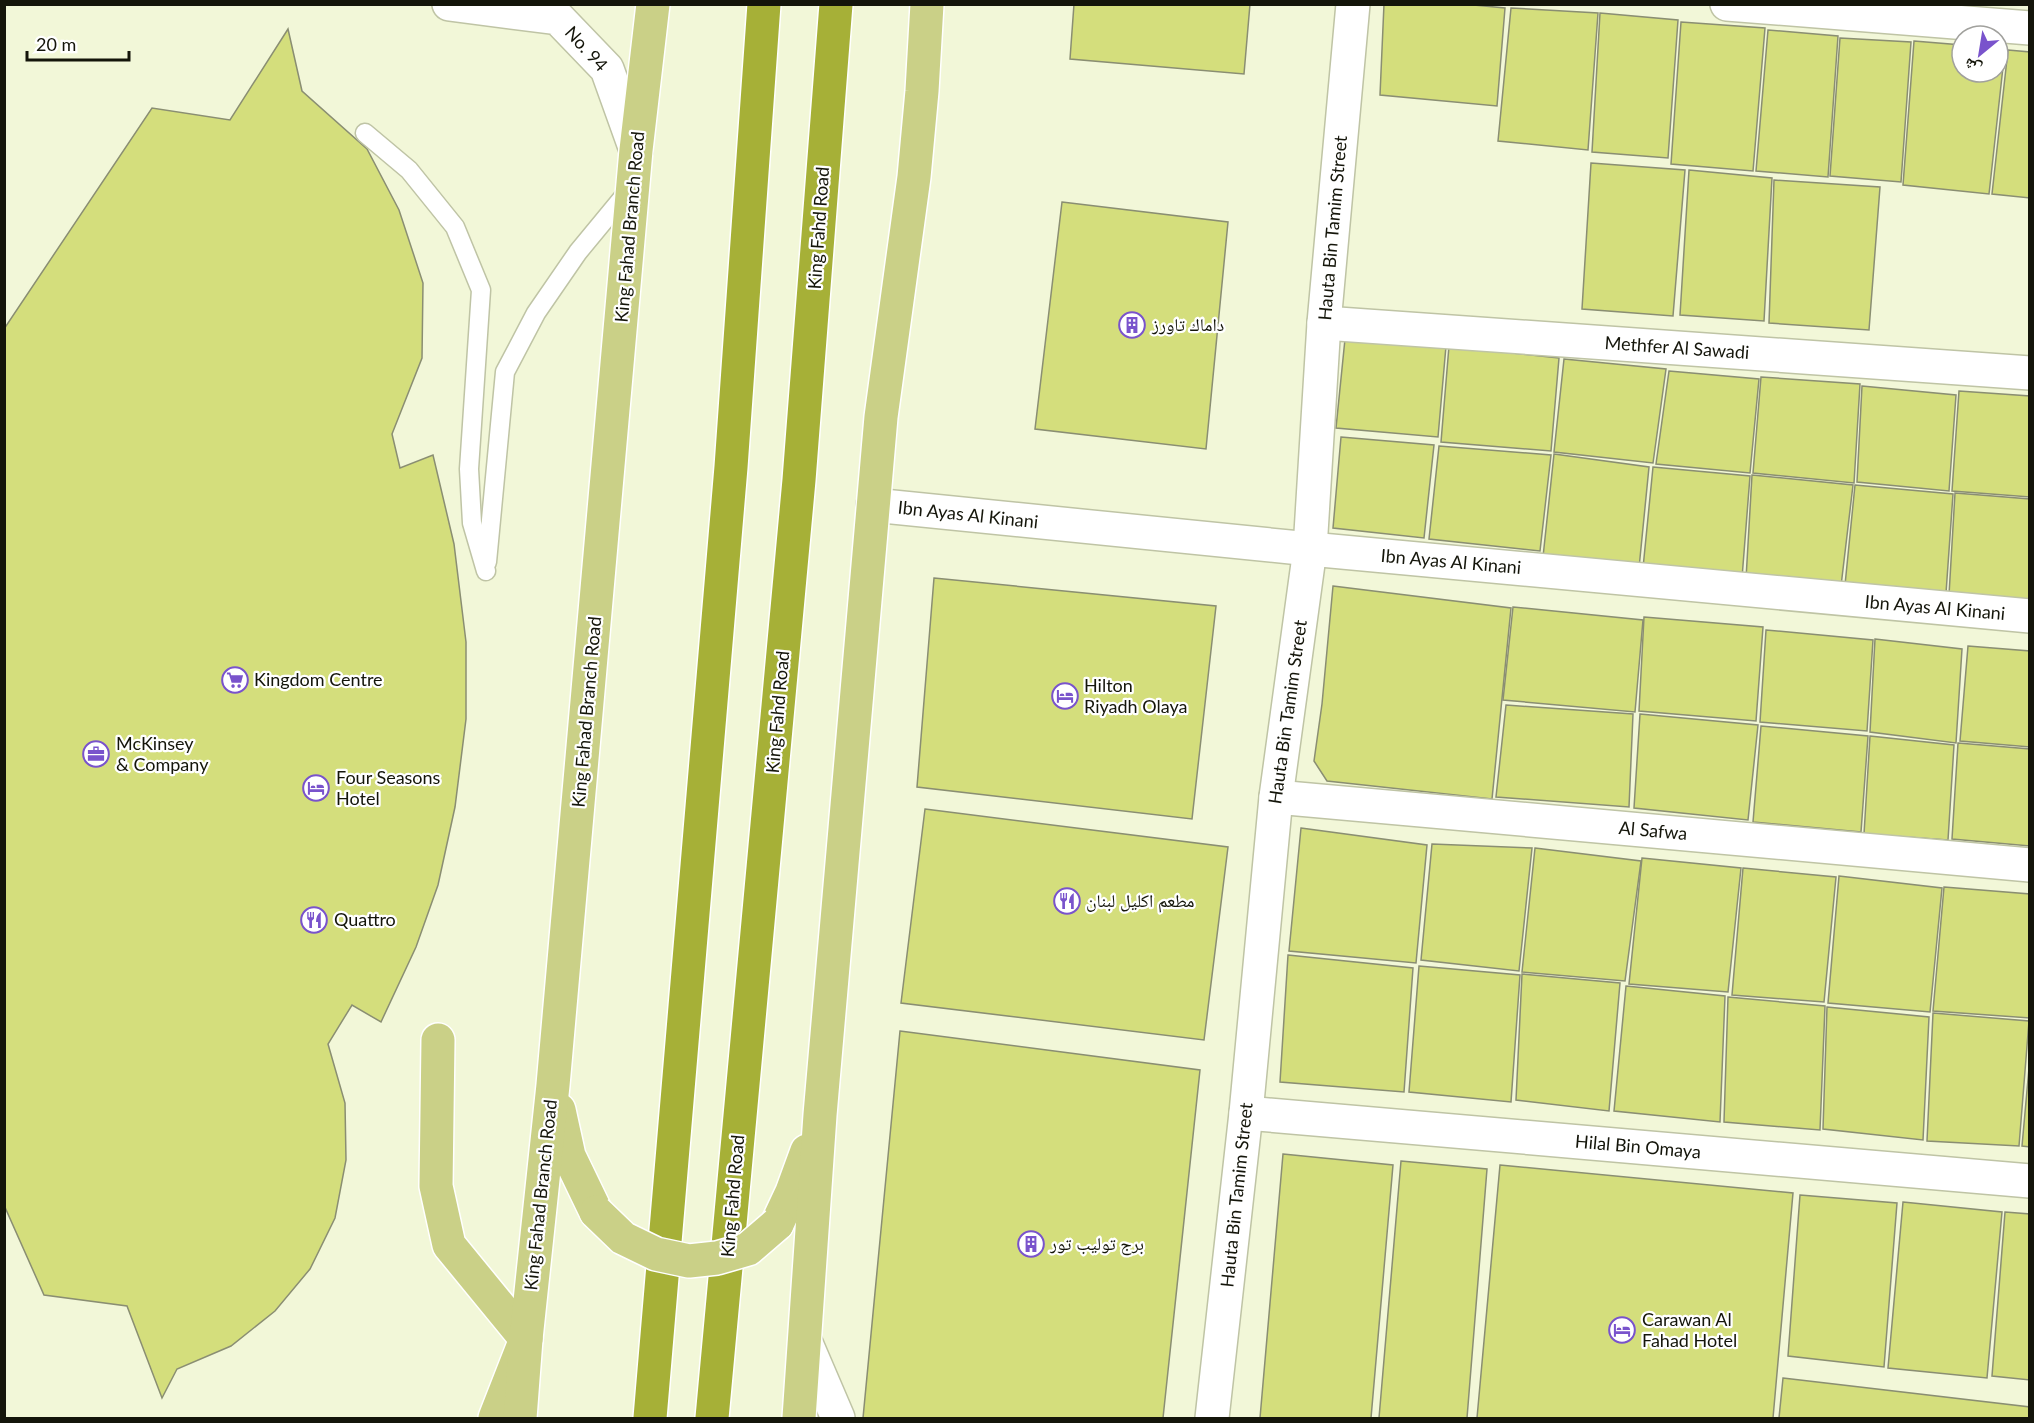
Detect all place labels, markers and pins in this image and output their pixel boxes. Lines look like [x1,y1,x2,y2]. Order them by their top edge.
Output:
building icon: داماك تاورز [1117,310,1147,340]
place label: داماك تاورز [1151,313,1224,335]
supermarket icon: Kingdom Centre [220,665,250,695]
place label: Kingdom Centre [254,668,383,690]
place label: Hilton Riyadh Olaya [1084,674,1188,717]
hotel icon: Hilton Riyadh Olaya [1050,681,1080,711]
place label: McKinsey & Company [116,732,209,775]
office icon: McKinsey & Company [81,739,111,769]
place label: Four Seasons Hotel [336,766,441,809]
hotel icon: Four Seasons Hotel [301,773,331,803]
restaurant icon: مطعم اكليل لبنان [1052,886,1082,916]
place label: مطعم اكليل لبنان [1086,889,1194,913]
restaurant icon: Quattro [299,905,329,935]
place label: Quattro [334,908,396,930]
building icon: برج توليب تور [1016,1229,1046,1259]
place label: برج توليب تور [1049,1232,1144,1256]
place label: Carawan Al Fahad Hotel [1642,1308,1737,1351]
hotel icon: Carawan Al Fahad Hotel [1607,1315,1637,1345]

